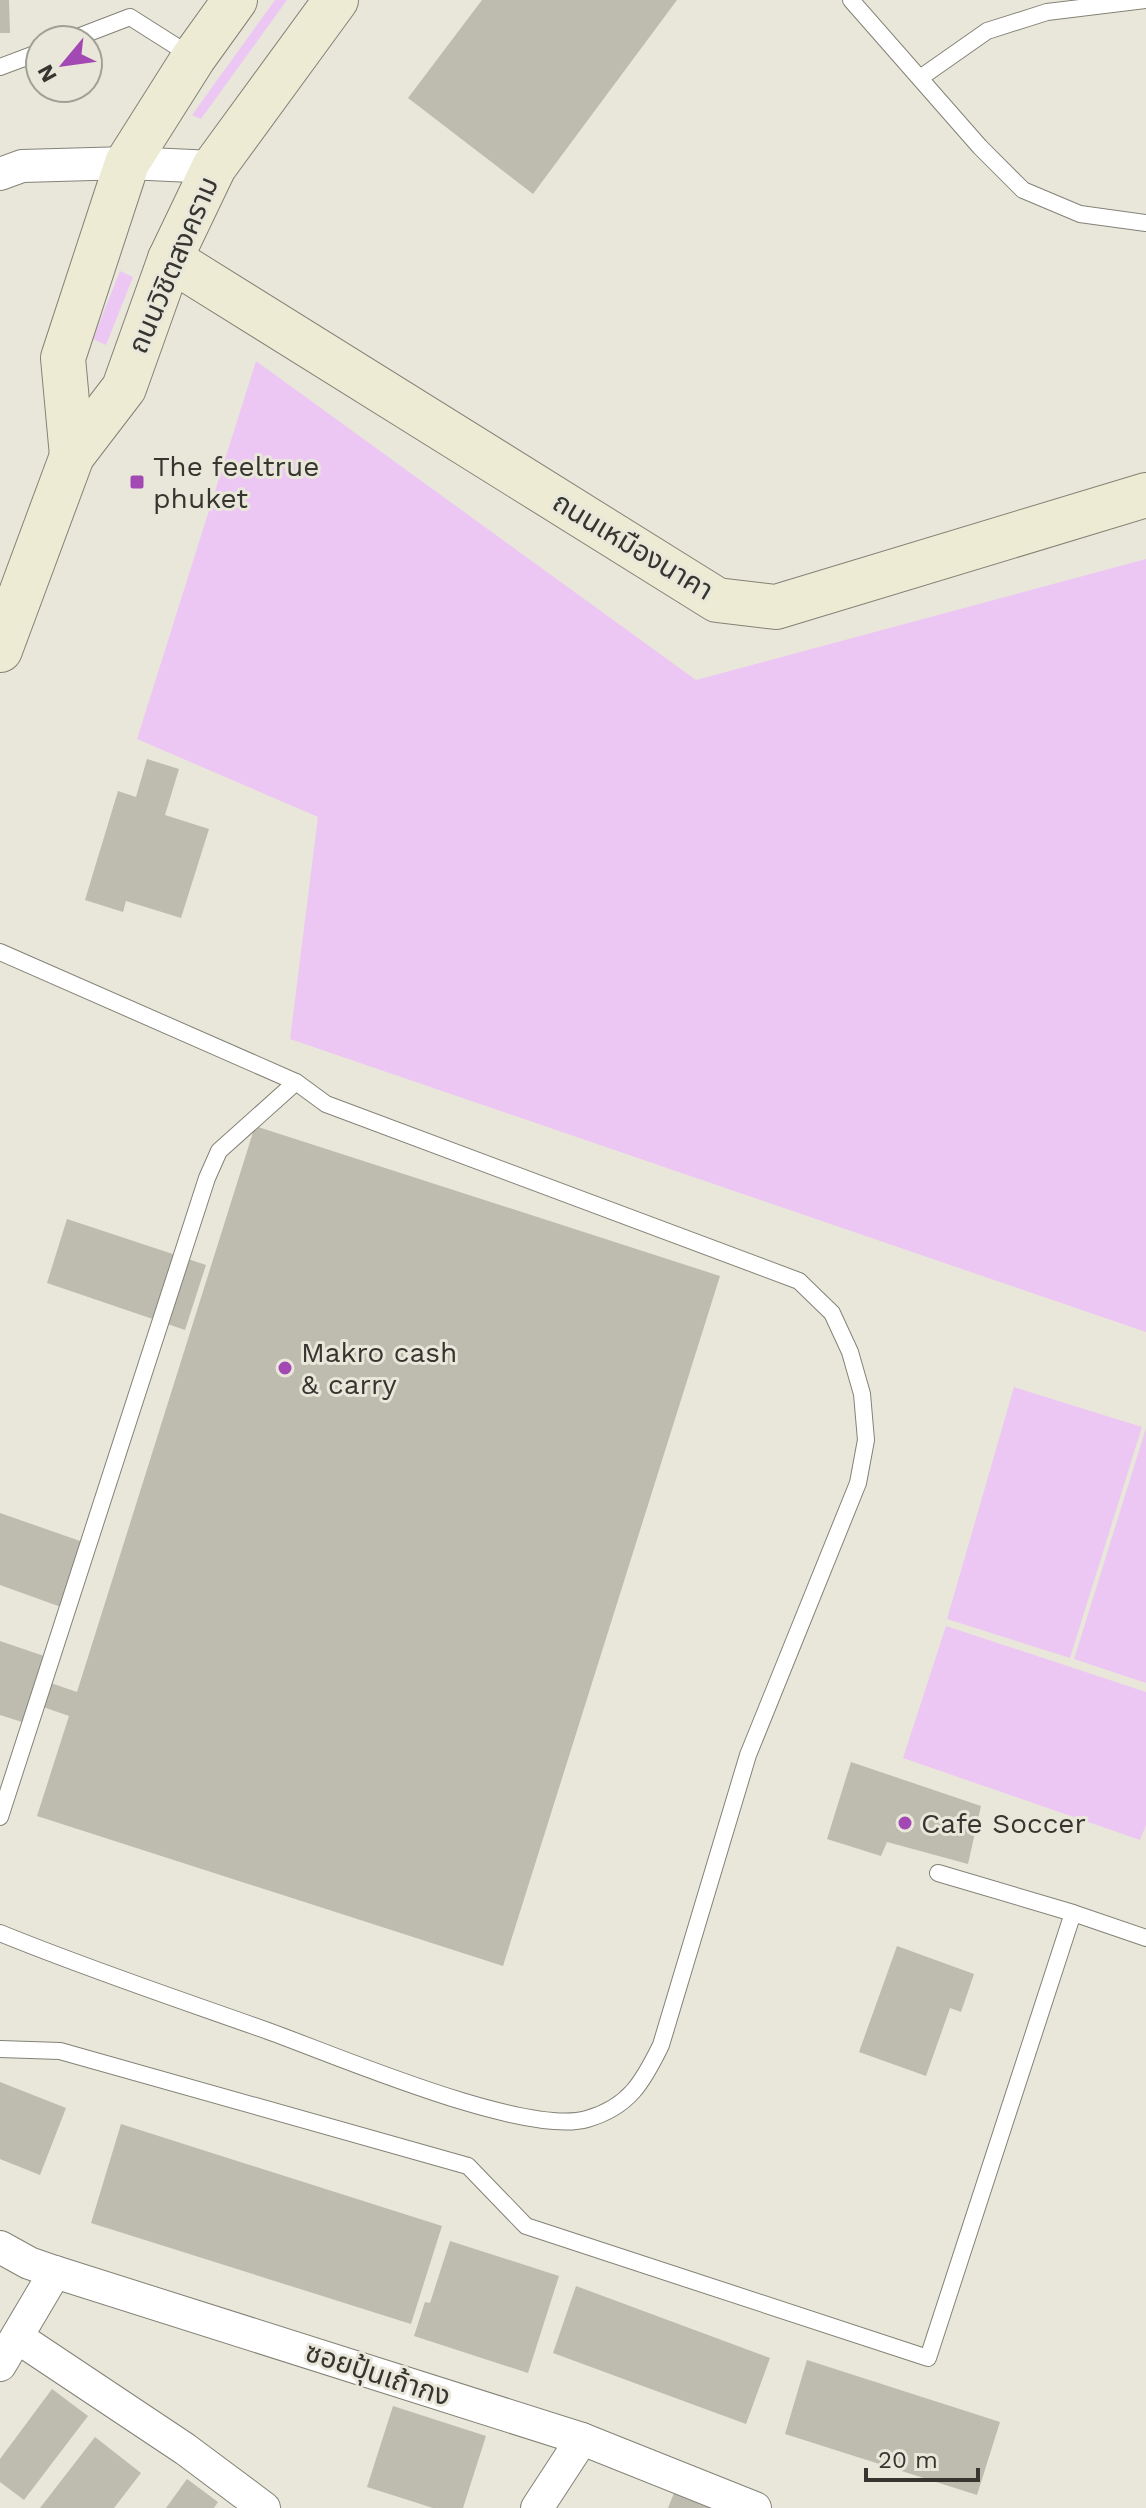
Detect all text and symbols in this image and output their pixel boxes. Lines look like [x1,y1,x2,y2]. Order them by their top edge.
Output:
north arrow [24,24,104,104]
text: N [32,60,62,87]
street label: ถนนวิชิตสงคราม [121,172,225,358]
place label: The feeltrue phuket [153,450,319,515]
marker: The feeltrue phuket [128,473,146,491]
street label: ถนนเหมืองนาคา [547,485,719,607]
place label: Makro cash & carry [301,1336,457,1401]
marker: Makro cash & carry [276,1359,294,1377]
place label: Cafe Soccer [921,1807,1086,1840]
marker: Cafe Soccer [896,1814,914,1832]
street label: ซอยปุ้นเถ้ากง [301,2335,455,2413]
scale bar [866,2432,978,2482]
text: 20 m [878,2446,938,2474]

